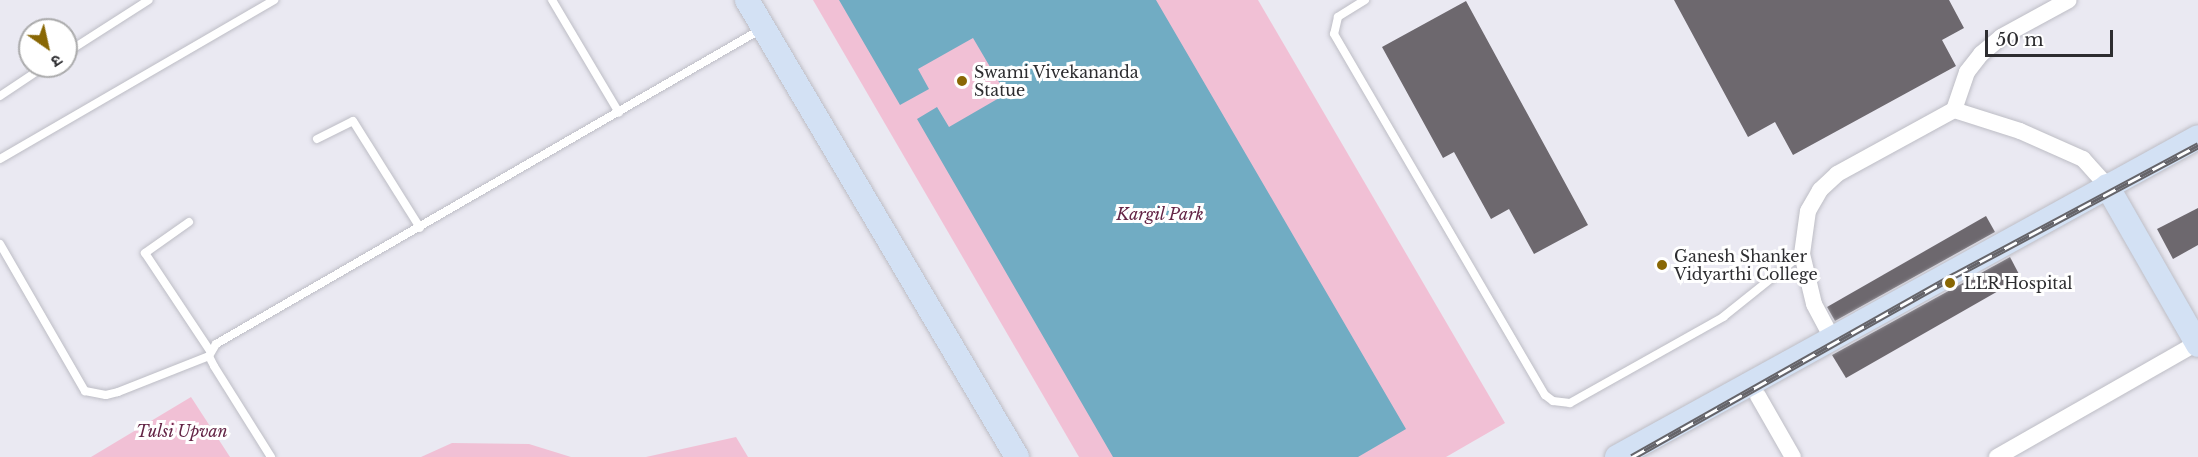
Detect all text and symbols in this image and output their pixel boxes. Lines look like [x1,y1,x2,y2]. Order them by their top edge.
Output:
north arrow [18,18,78,78]
scale bar [1988,18,2116,56]
text: 50 m [1996,29,2044,51]
text: उ [47,50,66,72]
place label: Swami Vivekananda Statue [974,62,1139,100]
marker: Swami Vivekananda Statue [955,74,969,88]
park label: Kargil Park [1116,204,1204,224]
place label: Ganesh Shanker Vidyarthi College [1674,246,1818,284]
marker: Ganesh Shanker Vidyarthi College [1655,258,1669,272]
place label: LLR Hospital [1964,273,2073,293]
marker: LLR Hospital [1941,274,1959,292]
park label: Tulsi Upvan [136,421,228,441]

